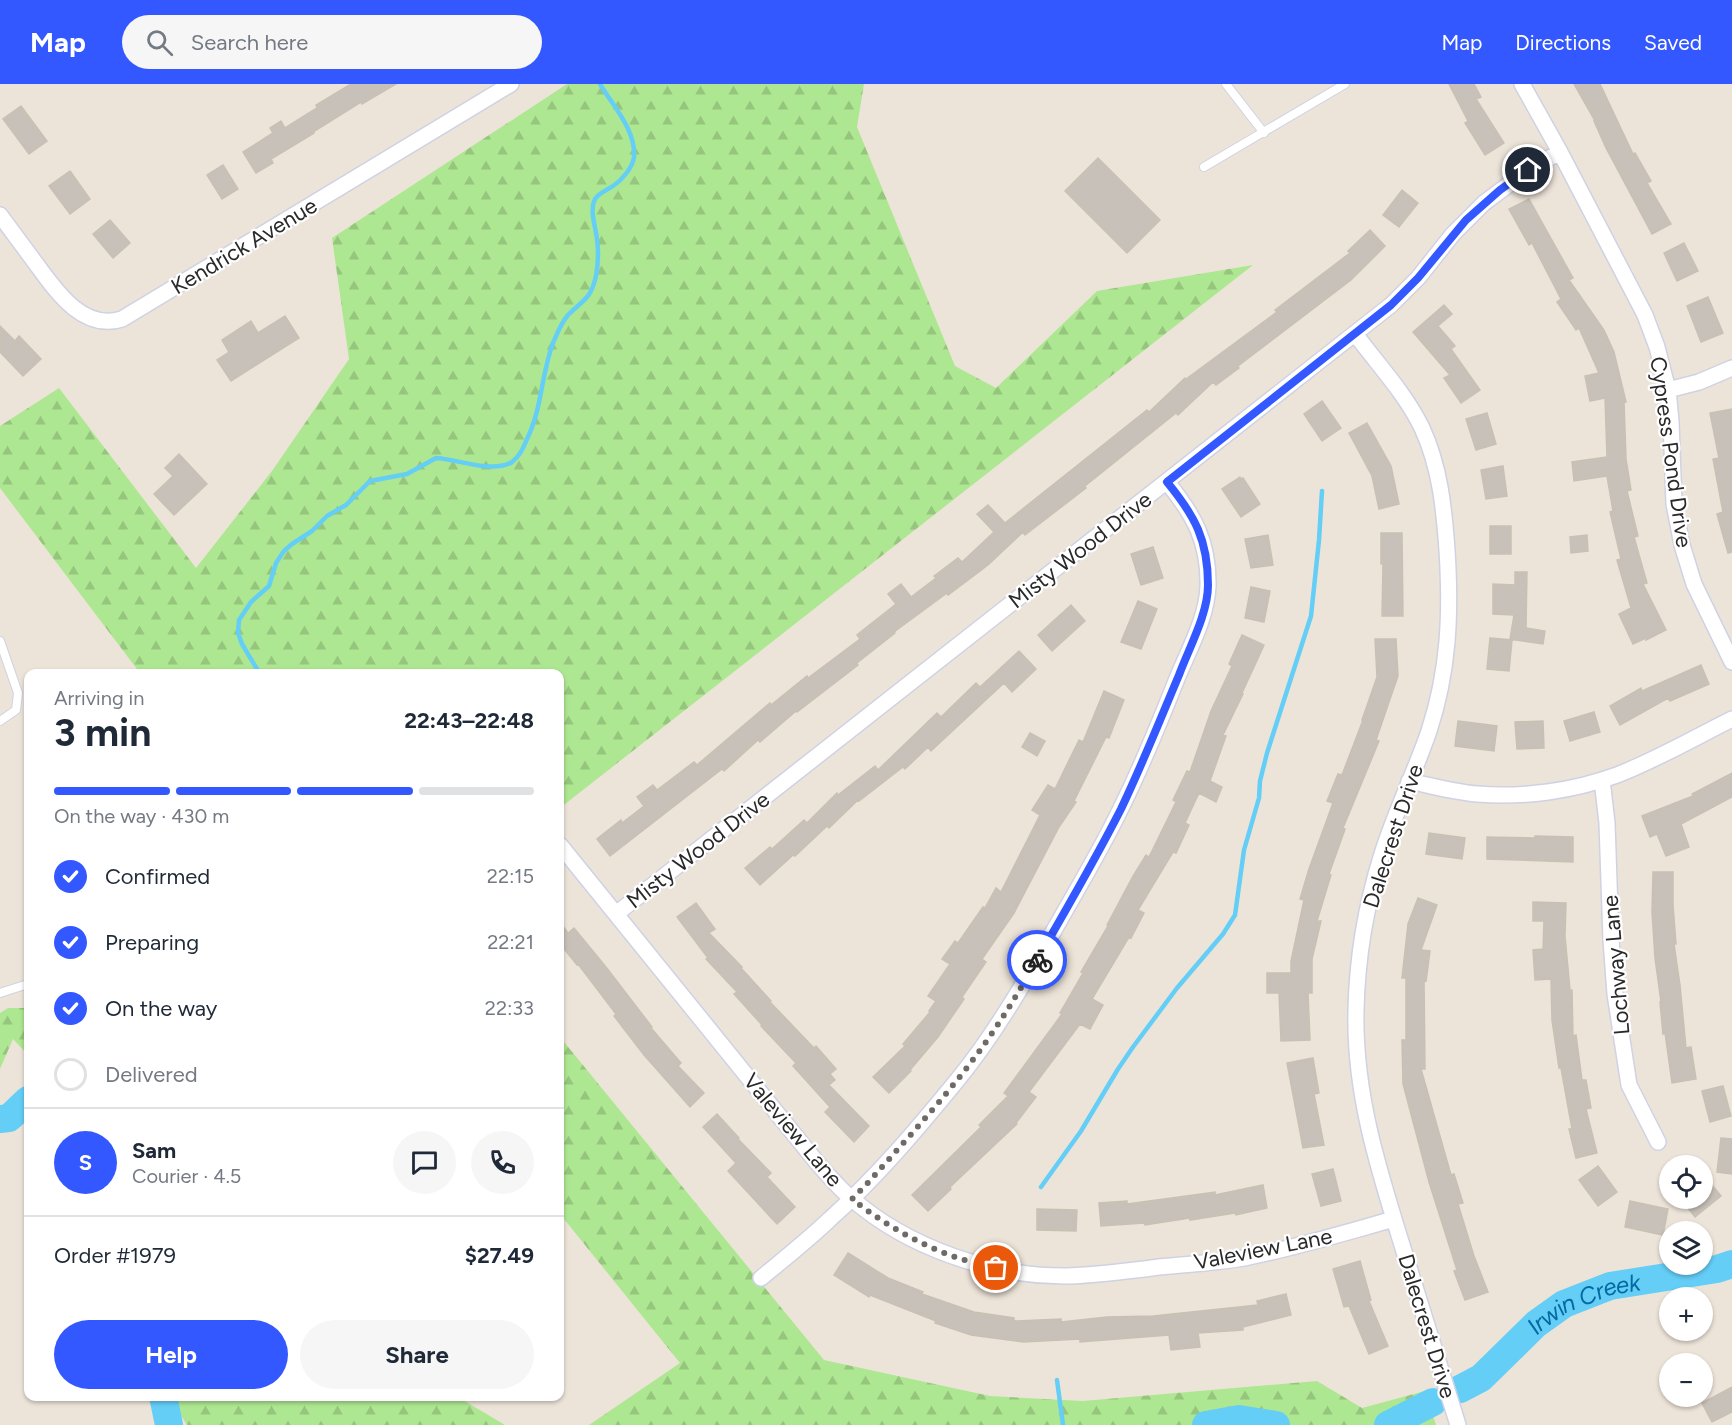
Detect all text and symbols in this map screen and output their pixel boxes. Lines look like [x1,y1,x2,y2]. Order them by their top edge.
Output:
search box [122,15,542,69]
text: Map [30,25,86,59]
icon: search [143,26,176,59]
text: Search here [191,29,308,56]
text: Map [1441,30,1482,55]
text: Directions [1515,30,1611,55]
text: Saved [1644,30,1702,55]
pin [1502,144,1553,195]
icon: home [1511,153,1544,186]
street label: Kendrick Avenue [166,192,322,300]
street label: Cypress Pond Drive [1644,355,1698,549]
street label: Misty Wood Drive [1003,486,1157,614]
text: Arriving in [54,686,144,710]
text: 22:43–22:48 [404,707,534,734]
text: 3 min [54,709,151,756]
street label: Dalecrest Drive [1357,761,1429,911]
street label: Misty Wood Drive [621,786,775,914]
text: On the way · 430 m [54,804,229,828]
icon: check [54,860,87,893]
text: Confirmed [105,863,210,890]
text: 22:15 [487,864,534,888]
street label: Lochway Lane [1596,894,1636,1036]
icon: check [54,926,87,959]
text: Preparing [105,929,199,956]
text: 22:21 [487,930,534,954]
courier [1007,930,1067,990]
icon: bike [1021,944,1054,977]
icon: check [54,992,87,1025]
text: On the way [105,995,217,1022]
text: 22:33 [485,996,534,1020]
text: Delivered [105,1061,198,1088]
street label: Valeview Lane [738,1068,848,1192]
button: chat [393,1131,456,1194]
button: phone [471,1131,534,1194]
text: Sam [132,1137,176,1164]
text: S [79,1149,92,1176]
map controls [1659,1155,1713,1407]
button: locate [1659,1155,1713,1209]
text: Courier · 4.5 [132,1164,241,1188]
button: layers [1659,1221,1713,1275]
street label: Valeview Lane [1192,1222,1334,1276]
text: Order #1979 [54,1242,176,1269]
text: $27.49 [465,1242,534,1269]
pin [970,1242,1021,1293]
icon: bag [979,1251,1012,1284]
street label: Dalecrest Drive [1392,1251,1462,1401]
water label: Irwin Creek [1520,1267,1644,1340]
button: + [1659,1287,1713,1341]
button: Help [54,1320,288,1389]
button: Share [300,1320,534,1389]
button: − [1659,1353,1713,1407]

